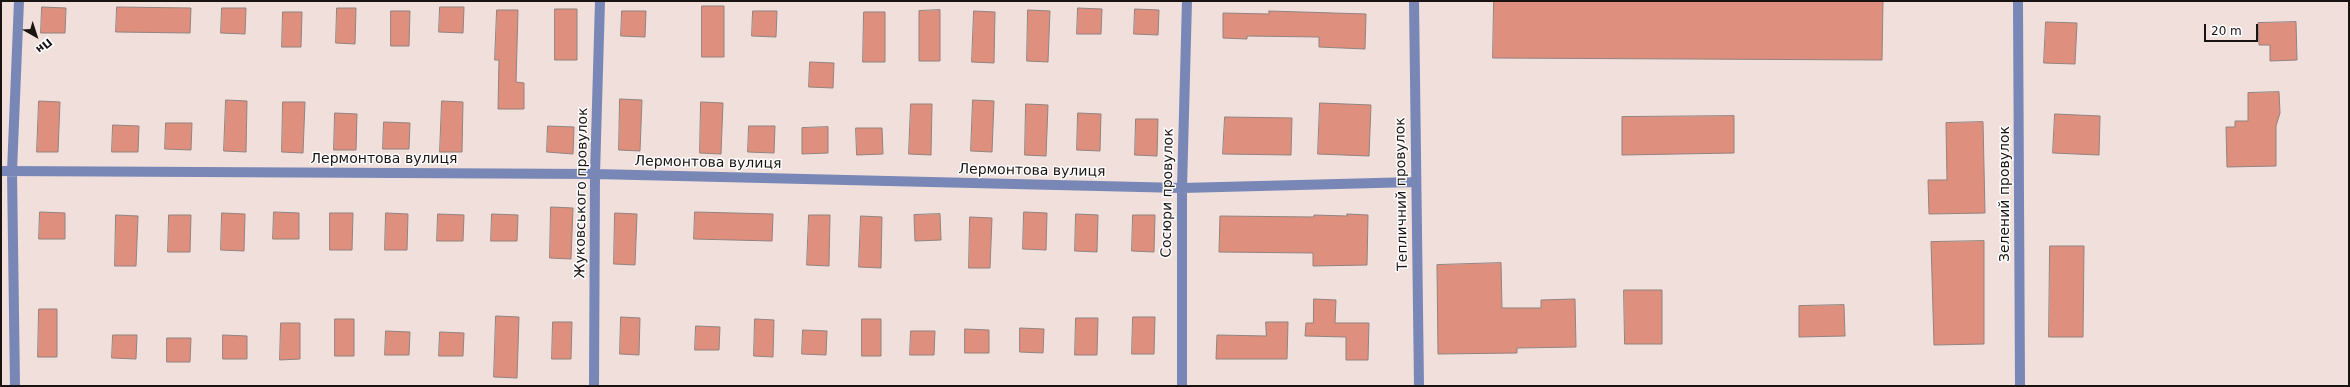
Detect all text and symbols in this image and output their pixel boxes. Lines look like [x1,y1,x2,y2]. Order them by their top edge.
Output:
north arrow [16,16,56,56]
scale bar [2206,16,2260,42]
text: 20 m [2211,24,2242,38]
text: Пн [33,35,54,56]
street label: Жуковського провулок [572,107,592,279]
street label: Тепличний провулок [1392,117,1412,271]
street label: Зелений провулок [1997,126,2013,262]
street label: Сосюри провулок [1158,128,1178,258]
street label: Лермонтова вулиця [311,151,457,167]
street label: Лермонтова вулиця [634,153,782,173]
street label: Лермонтова вулиця [958,161,1106,181]

